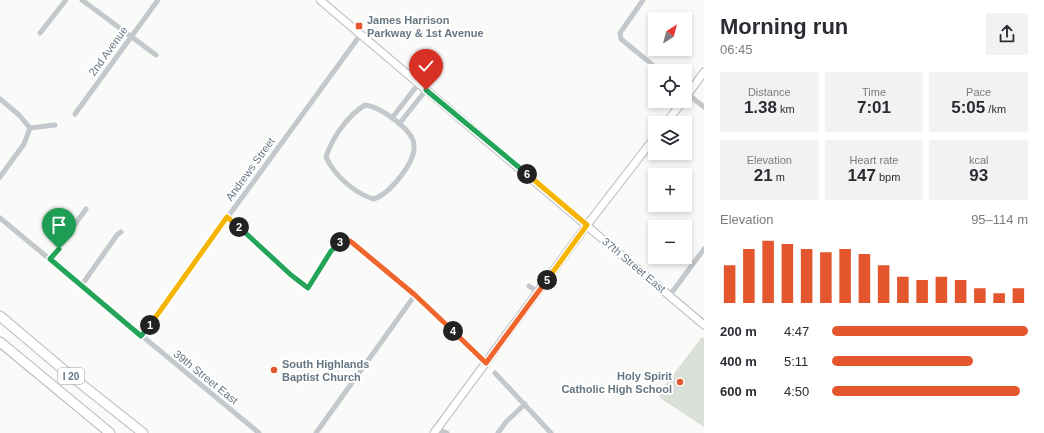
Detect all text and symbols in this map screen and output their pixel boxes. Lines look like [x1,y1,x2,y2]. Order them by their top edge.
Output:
north arrow [648,12,692,56]
map controls [648,12,692,264]
button: share [986,13,1028,55]
place label: James Harrison Parkway & 1st Avenue [367,14,484,39]
text: Morning run [720,14,848,39]
marker: James Harrison Parkway & 1st Avenue [354,21,364,31]
street label: 2nd Avenue [86,24,130,78]
text: 06:45 [720,42,753,57]
pin [409,49,443,90]
icon: check [415,55,437,77]
button: locate [648,64,692,108]
text: Distance [748,86,791,98]
text: Time [862,86,886,98]
text: Pace [966,86,991,98]
text: 1.38 [744,98,777,117]
text: 7:01 [857,98,891,117]
text: 5:05 [951,98,985,117]
text: km [777,103,795,115]
text: /km [985,103,1006,115]
button: layers [648,116,692,160]
street label: Andrews Street [223,135,277,203]
text: Elevation [747,154,792,166]
text: Heart rate [850,154,898,166]
text: kcal [969,154,988,166]
pin: 6 [517,164,537,184]
text: 21 [754,166,773,185]
text: 147 [848,166,876,185]
text: 93 [969,166,988,185]
text: 6 [524,168,530,180]
button: + [648,168,692,212]
text: m [773,171,785,183]
text: bpm [876,171,900,183]
pin [42,208,76,249]
text: Elevation [720,212,773,227]
text: 95–114 m [971,212,1028,227]
icon: arrive [48,214,70,236]
pin: 2 [229,217,249,237]
button: − [648,220,692,264]
text: 2 [236,221,242,233]
pin: 3 [330,232,350,252]
street label: 37th Street East [600,235,668,295]
text: 3 [337,236,343,248]
pin: 5 [537,270,557,290]
text: 5 [544,274,550,286]
pin: 1 [140,315,160,335]
text: 1 [147,319,153,331]
pin: 4 [443,321,463,341]
text: 200 m [720,324,757,339]
text: 4:47 [784,324,809,339]
text: 4 [450,325,456,337]
street label: 39th Street East [172,348,240,406]
text: 400 m [720,354,757,369]
text: 5:11 [784,354,808,369]
place label: South Highlands Baptist Church [282,358,369,383]
marker: South Highlands Baptist Church [269,365,279,375]
road number: I 20 [58,368,84,384]
place label: Holy Spirit Catholic High School [561,370,672,395]
marker: Holy Spirit Catholic High School [675,377,685,387]
text: 600 m [720,384,757,399]
text: 4:50 [784,384,809,399]

